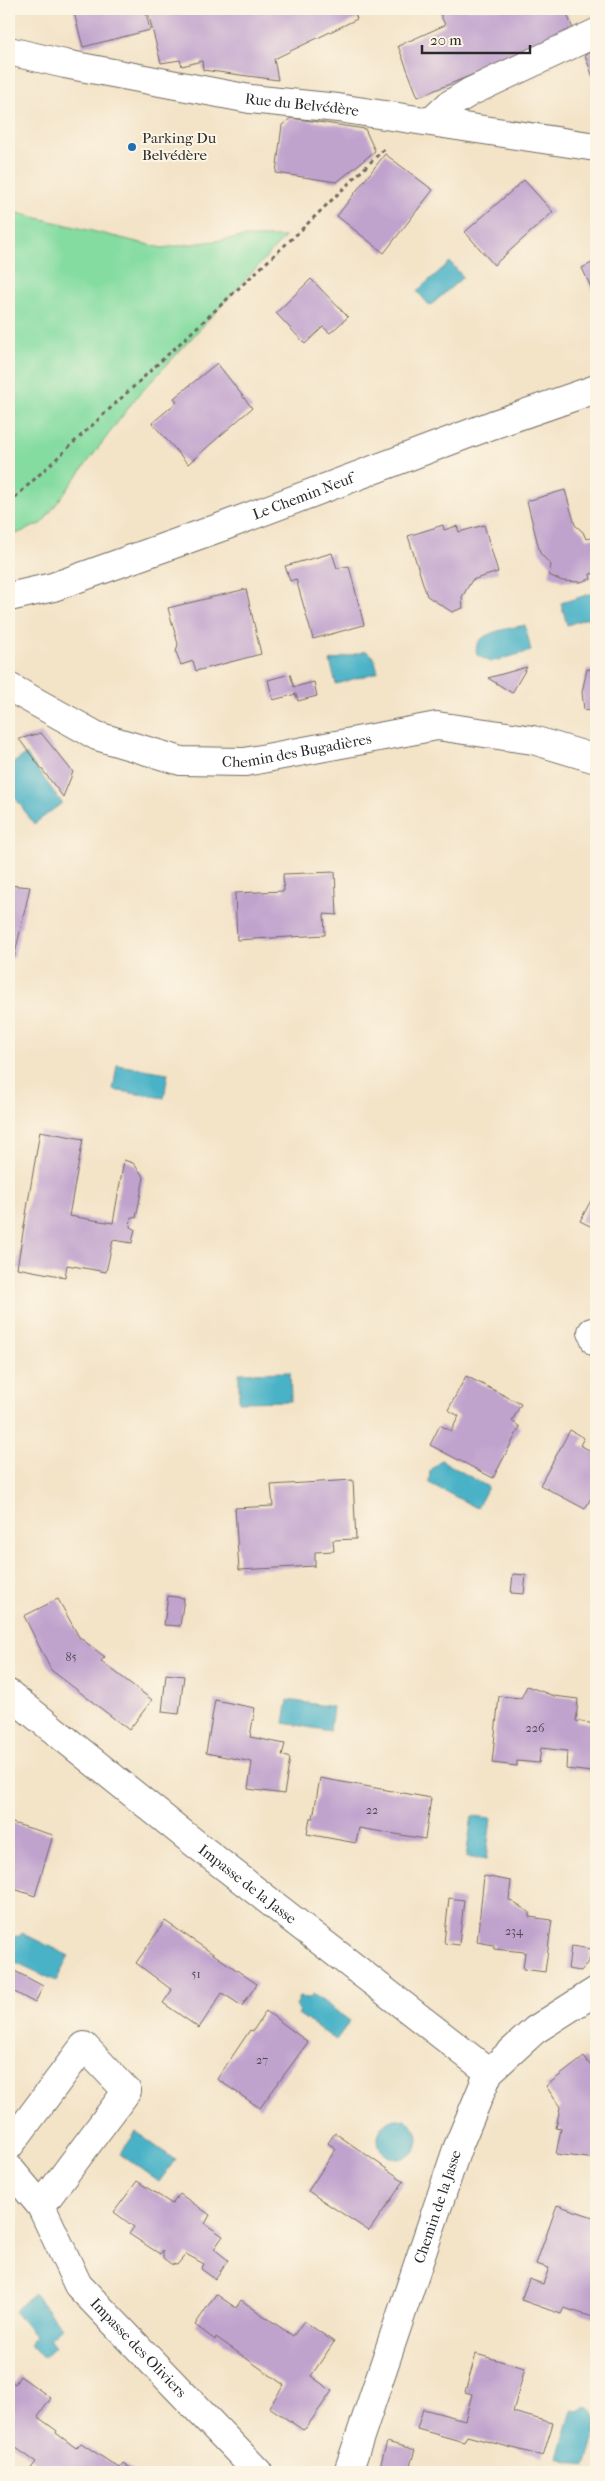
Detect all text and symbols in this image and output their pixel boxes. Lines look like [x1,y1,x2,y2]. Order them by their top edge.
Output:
scale bar [422,22,530,54]
text: 20 m [430,31,462,49]
street label: Rue du Belvédère [244,90,361,120]
place label: Parking Du Belvédère [142,129,217,164]
marker: Parking Du Belvédère [126,141,138,153]
street label: Le Chemin Neuf [250,468,359,524]
street label: Chemin des Bugadières [222,729,373,771]
house number: 85 [65,1650,77,1664]
house number: 226 [526,1721,545,1735]
house number: 22 [366,1803,378,1817]
street label: Impasse de la Jasse [195,1841,300,1928]
house number: 234 [505,1924,524,1938]
house number: 51 [191,1967,201,1981]
house number: 27 [256,2053,268,2067]
street label: Chemin de la Jasse [410,2147,465,2266]
street label: Impasse des Oliviers [86,2294,191,2401]

